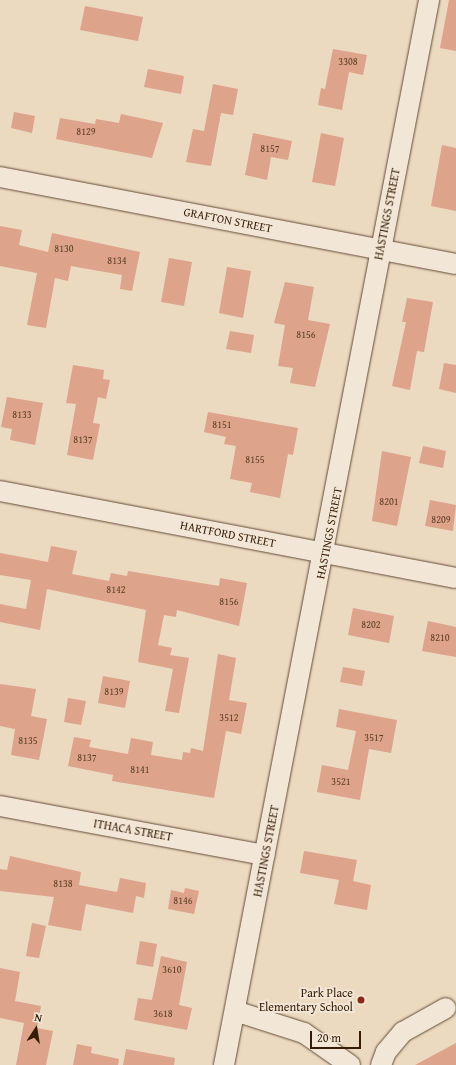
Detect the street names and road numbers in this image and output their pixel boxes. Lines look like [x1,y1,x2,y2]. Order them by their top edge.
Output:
street label: HASTINGS STREET [371,167,403,261]
street label: GRAFTON STREET [182,204,274,236]
street label: HASTINGS STREET [313,486,345,580]
street label: HARTFORD STREET [179,518,277,550]
street label: HASTINGS STREET [250,804,282,898]
street label: ITHACA STREET [92,816,174,844]

